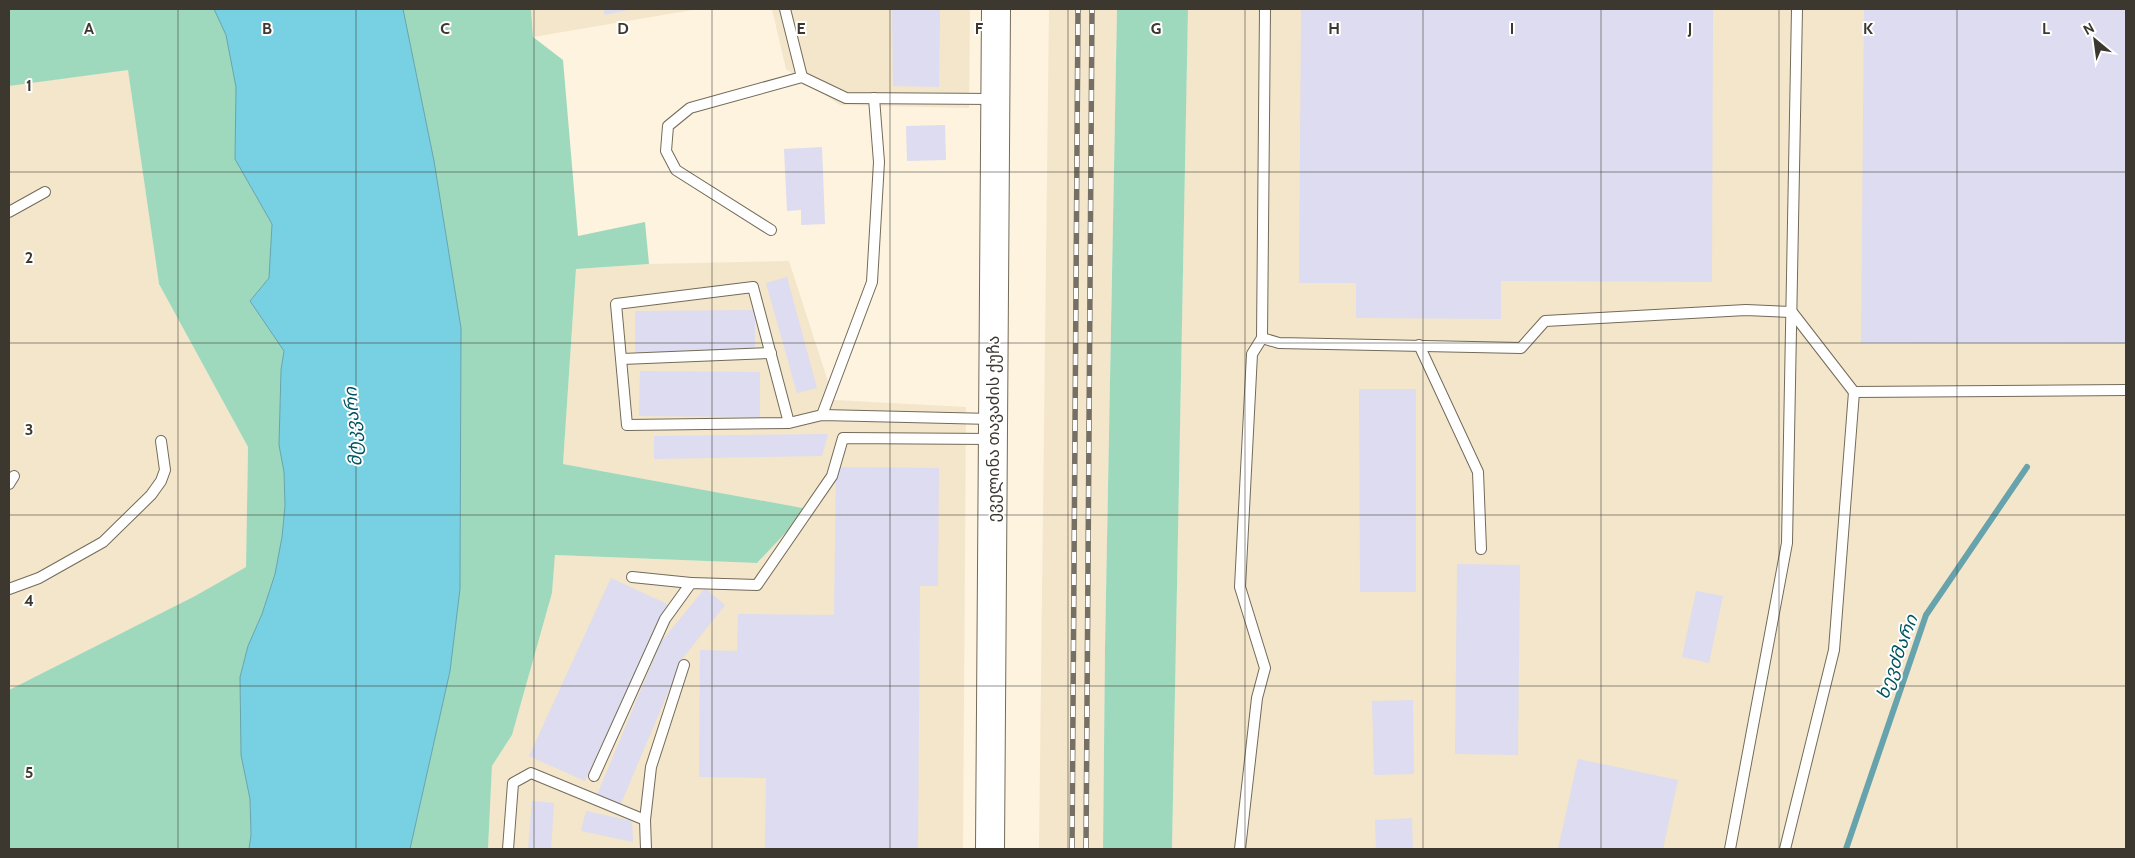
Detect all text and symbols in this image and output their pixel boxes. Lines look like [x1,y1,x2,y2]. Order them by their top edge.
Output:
north arrow [2070,15,2120,65]
text: N [2080,18,2097,39]
text: A [84,19,94,38]
text: B [262,19,272,38]
text: C [440,19,450,38]
text: D [617,19,629,38]
text: E [796,19,806,38]
text: F [975,19,984,38]
text: G [1151,19,1161,38]
text: H [1328,19,1340,38]
text: I [1510,19,1514,38]
text: J [1687,19,1692,38]
text: K [1863,19,1873,38]
text: L [2042,19,2050,38]
text: 1 [26,76,32,95]
text: 2 [25,248,33,267]
street label: ეველინა თავაძის ქუჩა [984,336,1004,522]
water label: მტკვარი [339,386,367,467]
text: 3 [25,420,33,439]
text: 4 [24,591,34,610]
water label: ხევძმარი [1872,611,1923,702]
text: 5 [25,763,33,782]

